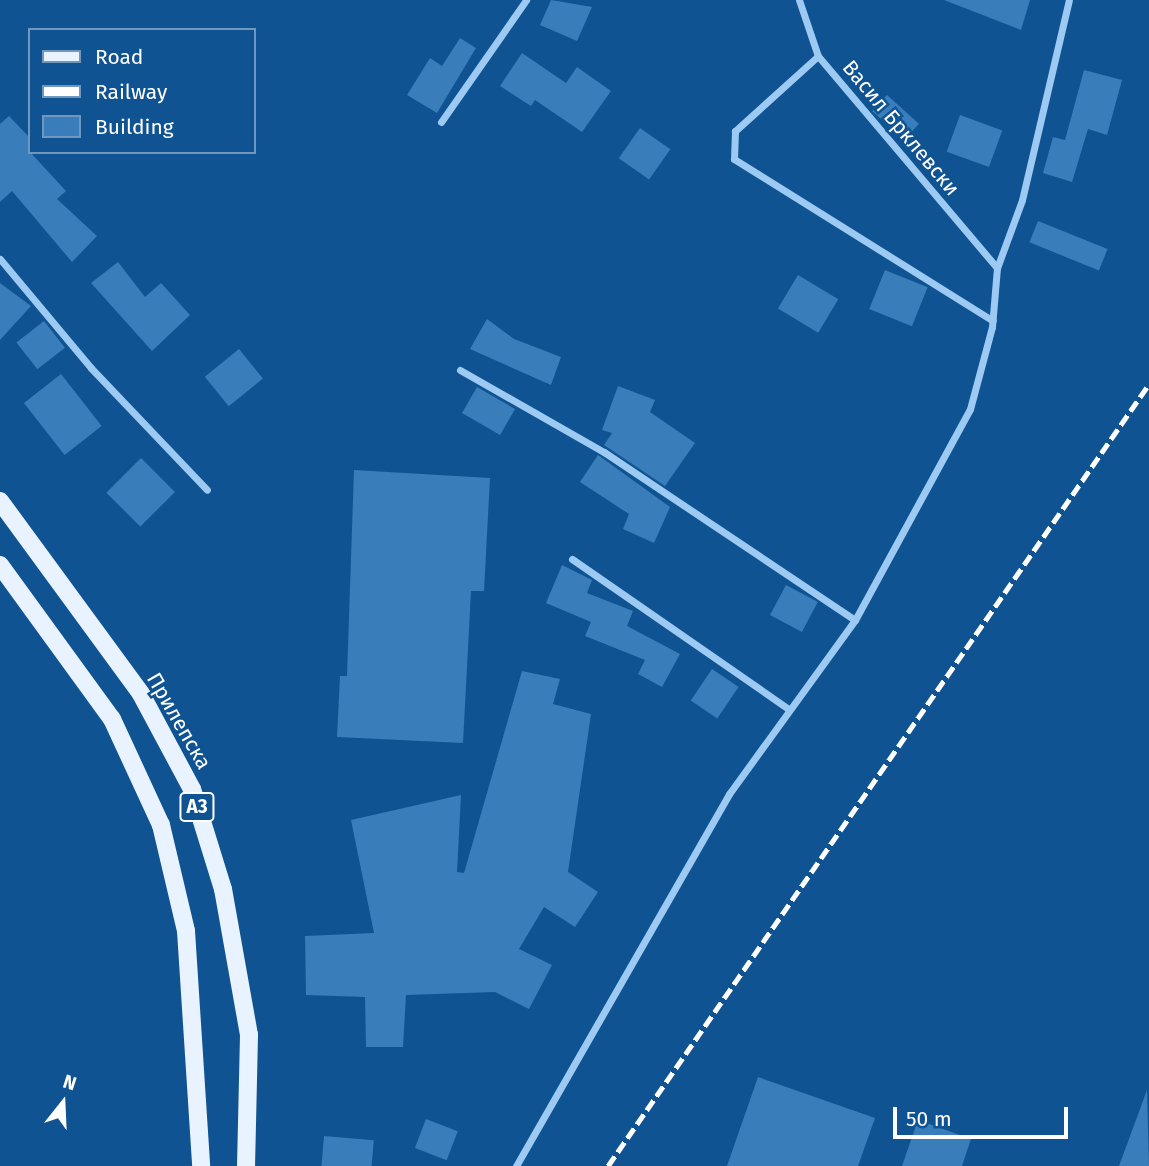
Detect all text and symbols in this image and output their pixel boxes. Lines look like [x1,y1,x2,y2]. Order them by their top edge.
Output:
legend [28,28,256,154]
text: Road [95,44,143,70]
street label: Васил Брклевски [837,55,965,201]
text: Railway [95,79,167,105]
text: Building [95,114,174,140]
street label: Прилепска [141,668,217,774]
road number: A3 [178,792,216,822]
north arrow [28,1068,98,1138]
text: N [60,1070,79,1095]
scale bar [897,1092,1072,1136]
text: 50 m [906,1106,952,1132]

